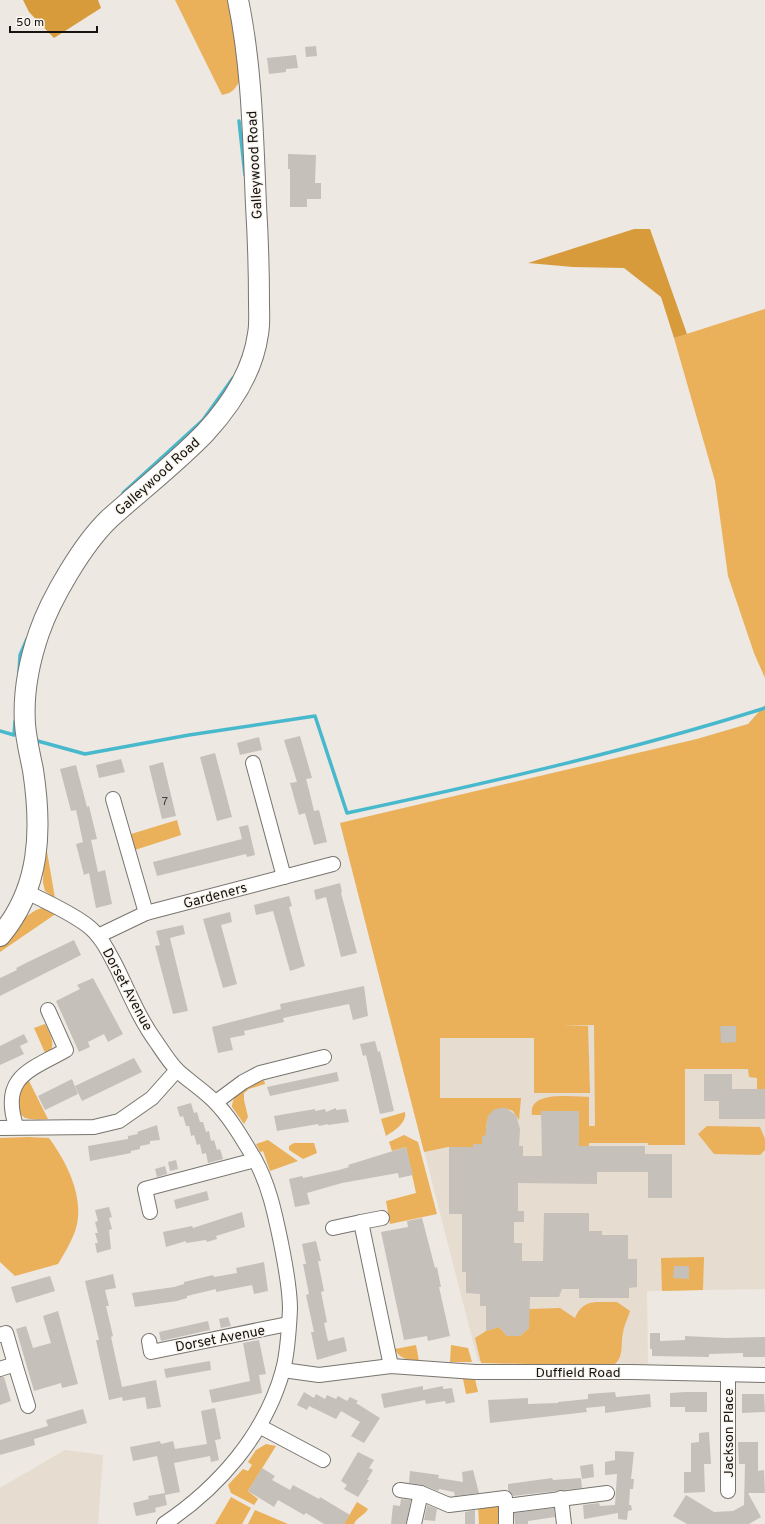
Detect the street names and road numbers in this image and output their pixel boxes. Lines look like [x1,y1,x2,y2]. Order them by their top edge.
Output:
street label: Galleywood Road [244,110,267,220]
street label: Galleywood Road [112,434,204,520]
street label: Gardeners [182,880,249,913]
street label: Dorset Avenue [98,945,156,1034]
street label: Dorset Avenue [174,1322,267,1357]
street label: Duffield Road [535,1365,621,1382]
street label: Jackson Place [721,1388,738,1478]

